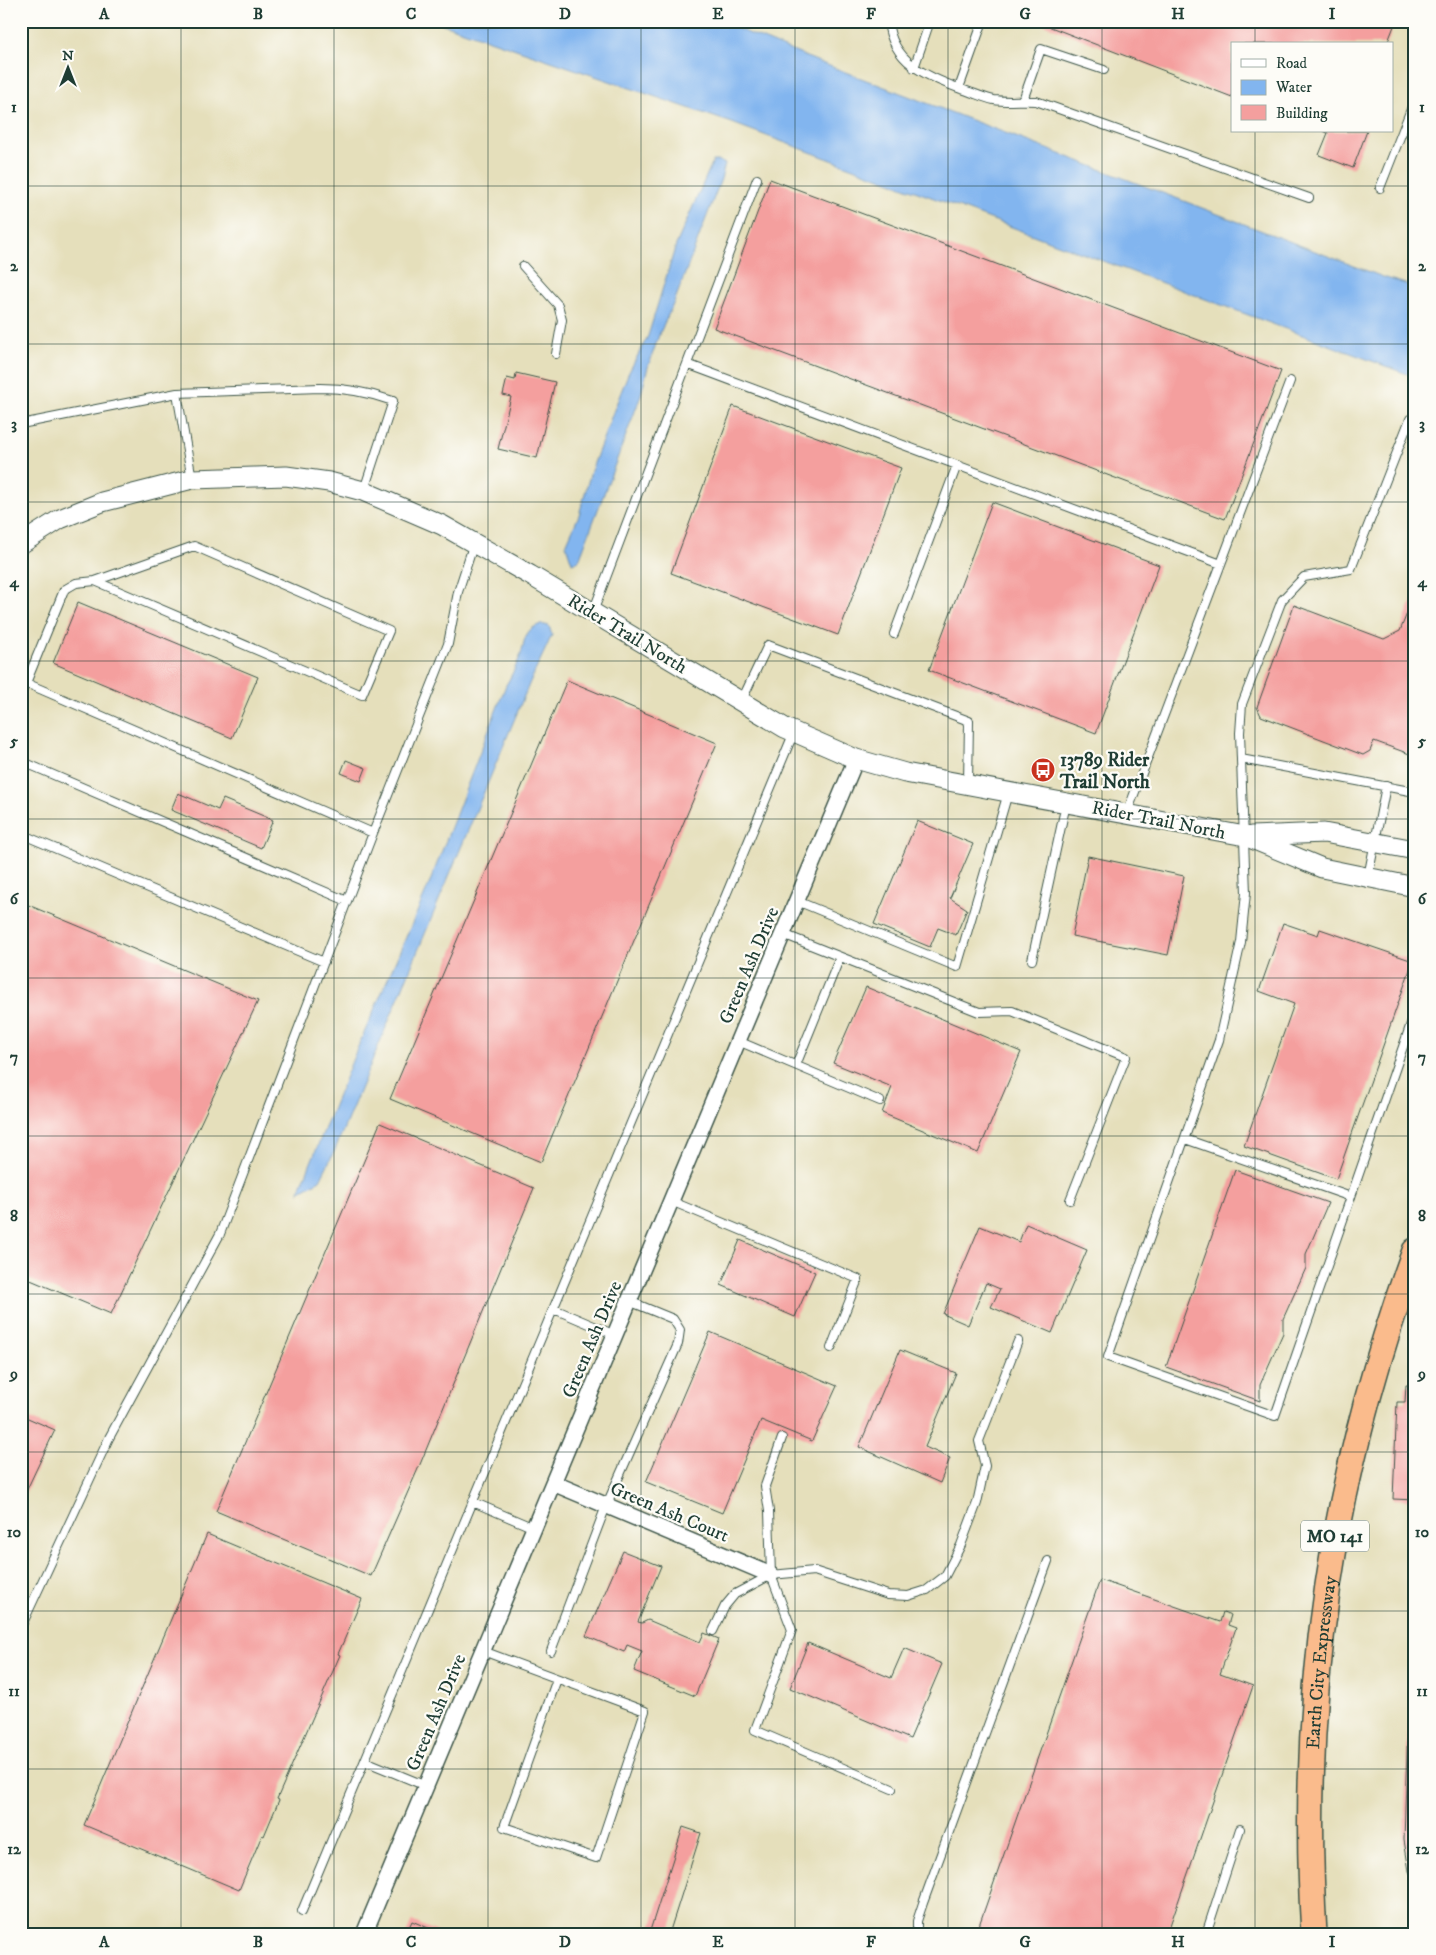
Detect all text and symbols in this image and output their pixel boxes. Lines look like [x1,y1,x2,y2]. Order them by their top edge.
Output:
text: A [98,4,110,24]
text: B [253,4,263,24]
text: C [406,4,416,24]
text: D [559,4,571,24]
text: E [712,4,724,24]
text: F [866,4,876,24]
text: G [1019,4,1031,24]
text: H [1171,4,1185,24]
text: I [1329,4,1336,24]
north arrow [42,42,92,92]
legend [1231,42,1394,132]
text: N [62,47,74,65]
text: Road [1276,54,1308,73]
text: Water [1275,78,1312,97]
text: 1 [11,97,17,117]
text: 1 [1419,97,1425,117]
text: Building [1276,104,1328,123]
text: 2 [10,256,19,276]
text: 2 [1418,256,1427,276]
text: 3 [11,414,17,434]
text: 3 [1419,414,1425,434]
text: 4 [8,572,19,592]
text: 4 [1416,572,1427,592]
street label: Rider Trail North [563,589,691,679]
text: 5 [9,731,18,751]
text: 5 [1417,731,1426,751]
place label: 13789 Rider Trail North [1059,749,1151,794]
bus stop icon: 13789 Rider Trail North [1030,757,1056,783]
street label: Rider Trail North [1090,796,1228,845]
text: 6 [10,889,20,909]
text: 6 [1418,889,1428,909]
street label: Green Ash Drive [714,903,784,1028]
text: 7 [10,1047,18,1067]
text: 7 [1418,1047,1426,1067]
text: 8 [10,1206,18,1226]
text: 8 [1418,1206,1426,1226]
street label: Green Ash Drive [557,1277,627,1402]
text: 9 [9,1364,18,1384]
text: 9 [1417,1364,1426,1384]
street label: Green Ash Court [607,1477,732,1548]
road number: MO 141 [1301,1520,1369,1552]
text: 10 [7,1522,22,1542]
text: 10 [1415,1522,1430,1542]
street label: Earth City Expressway [1302,1573,1342,1750]
street label: Green Ash Drive [401,1650,471,1775]
text: 11 [8,1681,20,1701]
text: 11 [1416,1681,1428,1701]
text: 12 [7,1839,22,1859]
text: 12 [1415,1839,1430,1859]
text: A [98,1932,110,1952]
text: B [253,1932,263,1952]
text: C [406,1932,416,1952]
text: D [559,1932,571,1952]
text: E [712,1932,724,1952]
text: F [866,1932,876,1952]
text: G [1019,1932,1031,1952]
text: H [1171,1932,1185,1952]
text: I [1329,1932,1336,1952]

